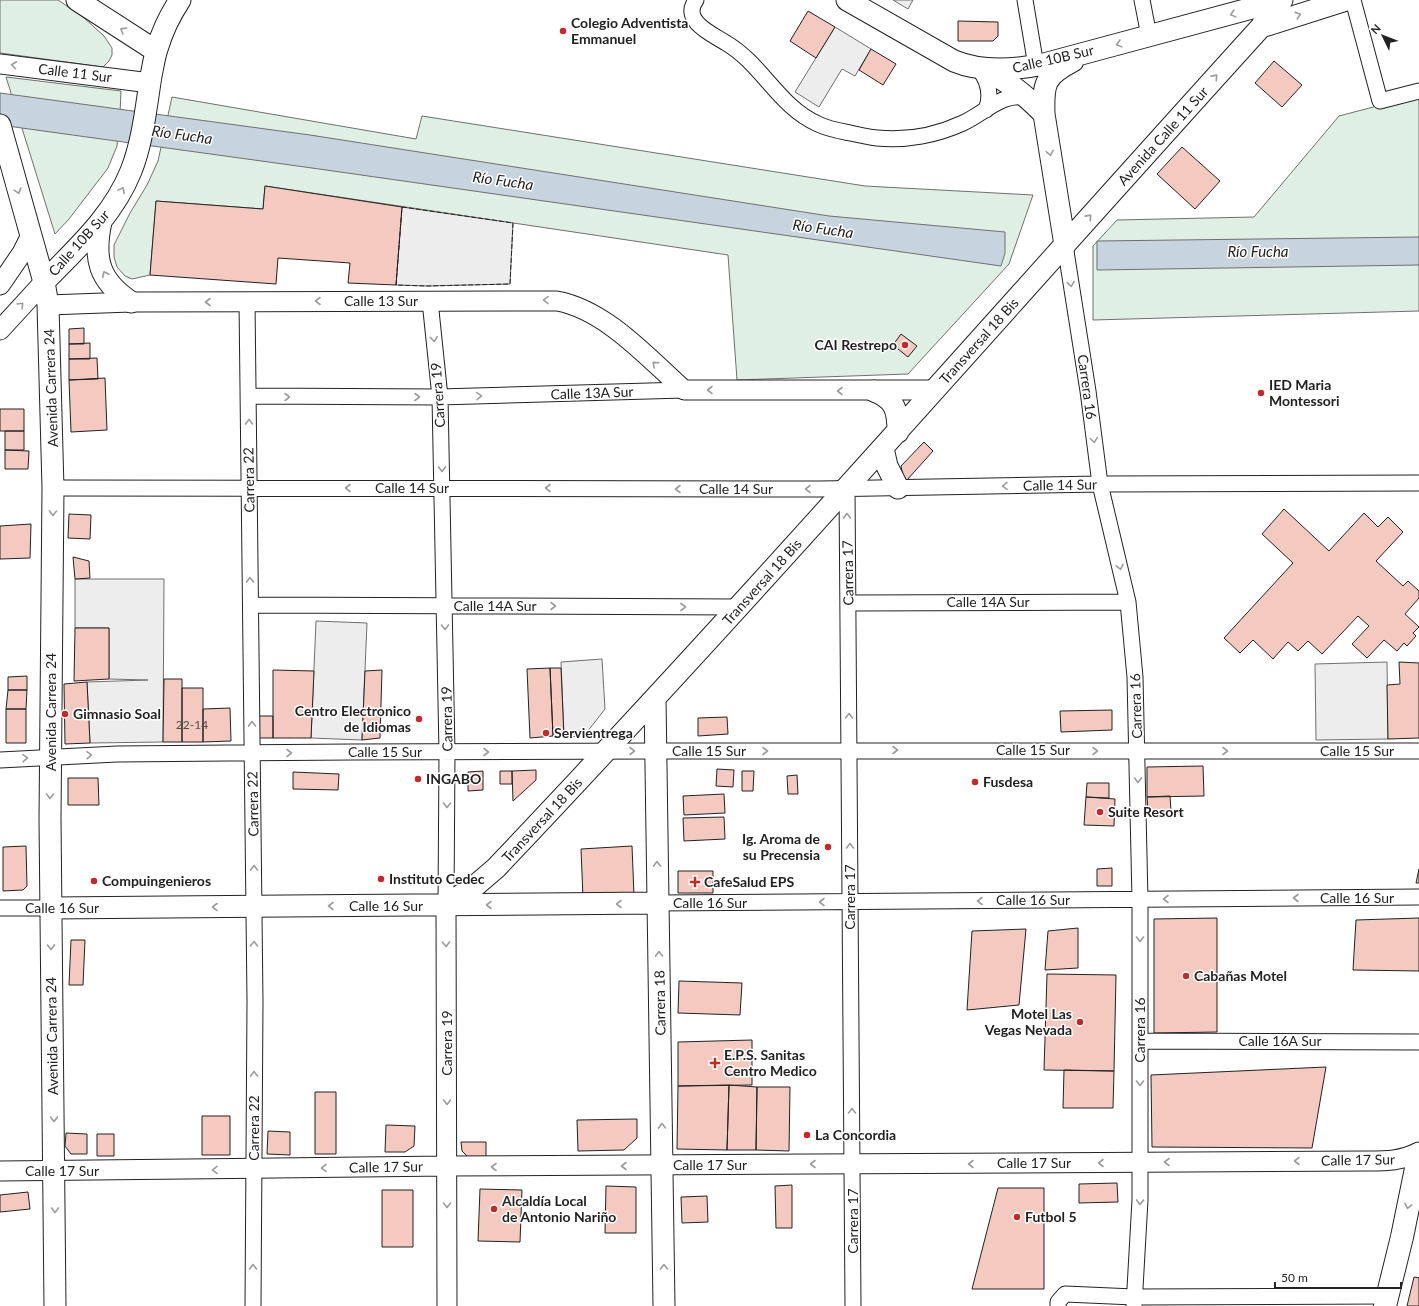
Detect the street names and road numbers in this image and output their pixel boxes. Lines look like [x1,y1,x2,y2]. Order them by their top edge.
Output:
street label: Calle 10B Sur [1010,41,1095,76]
street label: Calle 11 Sur [37,60,113,85]
street label: Avenida Calle 11 Sur [1114,83,1211,189]
street label: Calle 10B Sur [45,206,113,279]
street label: Calle 13 Sur [344,292,418,309]
street label: Transversal 18 Bis [936,294,1022,387]
street label: Avenida Carrera 24 [40,329,61,447]
street label: Carrera 16 [1075,353,1100,420]
street label: Carrera 19 [427,362,448,428]
street label: Calle 13A Sur [550,383,634,402]
street label: Carrera 22 [239,447,258,513]
street label: Calle 14 Sur [1023,475,1097,494]
street label: Calle 14 Sur [375,479,449,496]
street label: Calle 14 Sur [699,480,773,497]
street label: Transversal 18 Bis [719,535,805,628]
street label: Carrera 17 [838,540,857,606]
street label: Calle 14A Sur [946,593,1030,610]
street label: Calle 14A Sur [453,597,537,614]
street label: Avenida Carrera 24 [42,653,59,771]
street label: Carrera 16 [1126,673,1145,739]
street label: Carrera 19 [437,686,456,752]
street label: Calle 15 Sur [996,741,1070,758]
street label: Calle 15 Sur [672,742,746,759]
street label: Calle 15 Sur [1320,742,1394,759]
street label: Calle 15 Sur [348,743,422,760]
street label: Carrera 22 [243,771,262,837]
street label: Transversal 18 Bis [498,774,585,866]
street label: Carrera 17 [841,864,858,930]
street label: Calle 16 Sur [1320,889,1394,906]
street label: Calle 16 Sur [996,891,1070,908]
street label: Calle 16 Sur [673,894,747,911]
street label: Calle 16 Sur [349,897,423,914]
street label: Calle 16 Sur [25,899,99,916]
street label: Carrera 18 [650,970,669,1036]
street label: Avenida Carrera 24 [42,977,61,1095]
street label: Carrera 16 [1131,997,1148,1063]
street label: Carrera 19 [438,1010,455,1076]
street label: Calle 16A Sur [1238,1032,1322,1049]
street label: Carrera 22 [245,1095,262,1161]
street label: Calle 17 Sur [1321,1150,1395,1169]
street label: Calle 17 Sur [997,1154,1071,1171]
street label: Calle 17 Sur [673,1156,747,1173]
street label: Calle 17 Sur [349,1157,423,1176]
street label: Calle 17 Sur [25,1162,99,1179]
street label: Carrera 17 [844,1188,861,1254]

